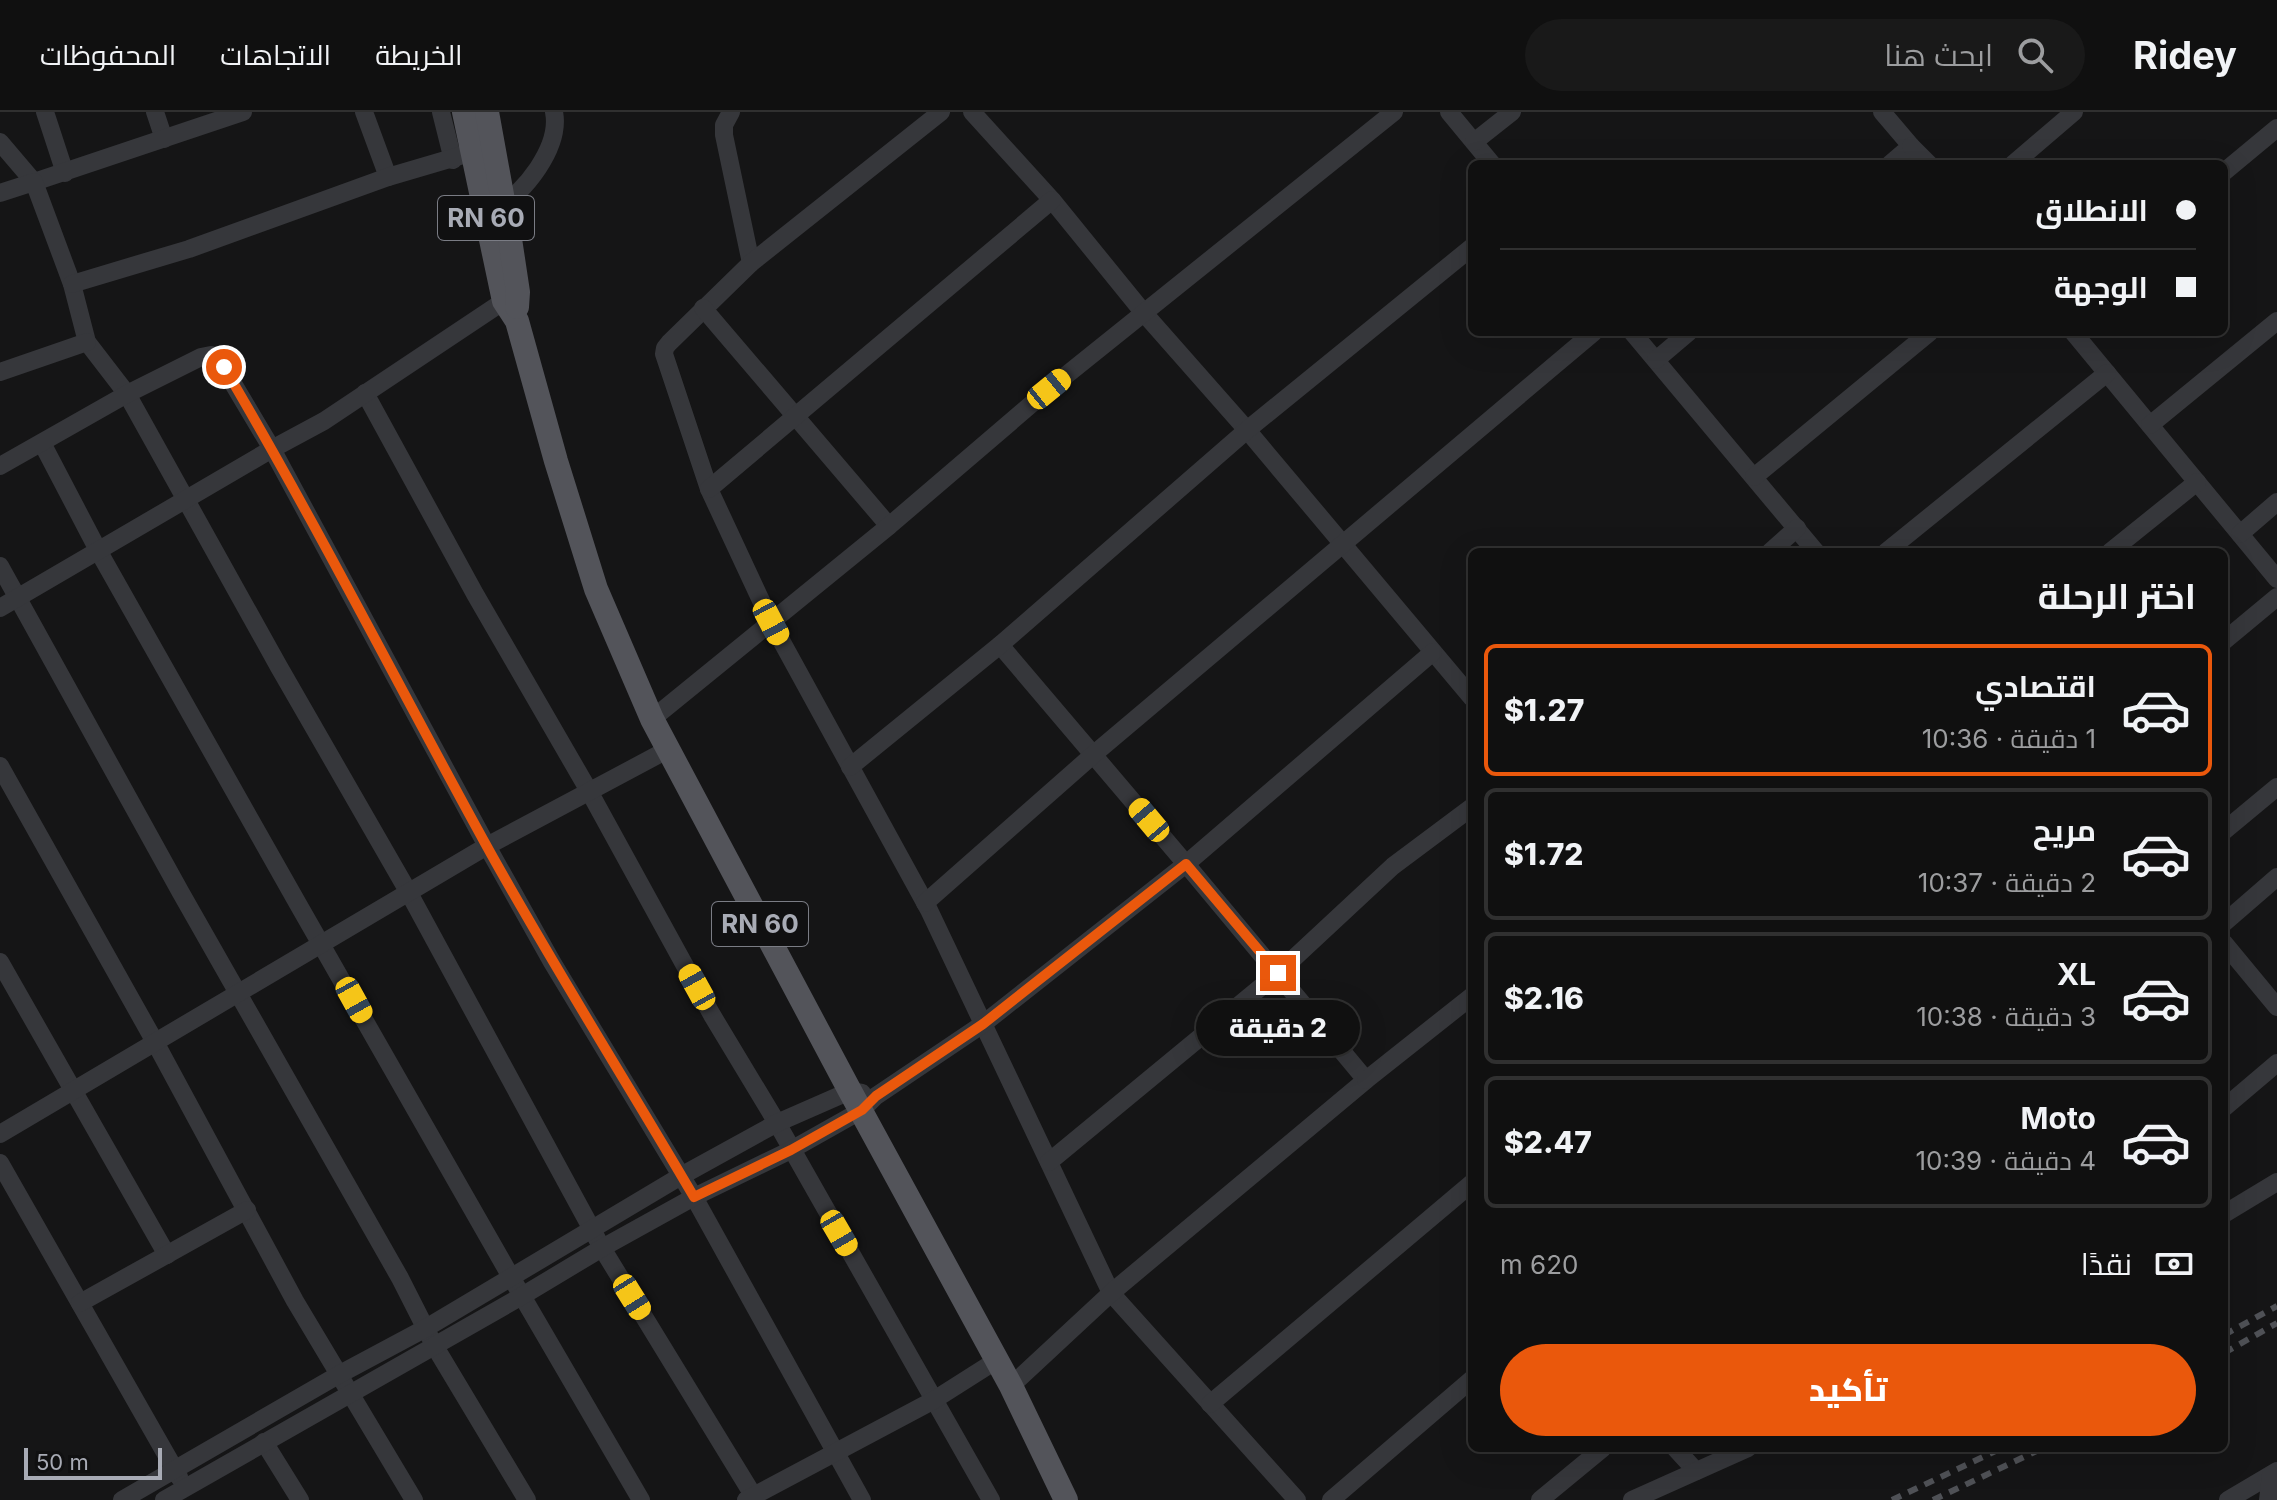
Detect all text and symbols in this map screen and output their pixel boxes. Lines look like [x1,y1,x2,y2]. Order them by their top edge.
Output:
search box [1525,19,2085,91]
text: Ridey [2133,32,2237,78]
icon: search [2013,33,2057,77]
text: ابحث هنا [1884,37,1993,73]
text: المحفوظات [40,38,176,72]
text: الاتجاهات [220,38,331,72]
text: الخريطة [375,38,463,72]
text: الانطلاق [2035,192,2148,228]
road number: RN 60 [438,196,534,240]
text: الوجهة [2054,269,2148,305]
route start [206,349,242,385]
car [1023,365,1075,413]
text: اختر الرحلة [2038,574,2196,618]
car [749,595,793,649]
text: اقتصادي [1975,668,2096,704]
icon: car [2120,674,2192,746]
text: $1.27 [1504,692,1584,728]
text: 1 دقيقة · 10:36 [1922,723,2096,754]
car [1124,794,1174,846]
text: مريح [2033,812,2096,848]
icon: car [2120,818,2192,890]
text: $1.72 [1504,836,1583,872]
text: 2 دقيقة · 10:37 [1918,867,2096,898]
road number: RN 60 [712,902,808,946]
route end [1260,955,1296,991]
text: XL [2057,956,2096,992]
car [675,960,719,1014]
icon: car [2120,962,2192,1034]
car [332,973,376,1027]
text: $2.16 [1504,980,1584,1016]
callout: 2 دقيقة [1196,1001,1360,1057]
text: 3 دقيقة · 10:38 [1916,1001,2096,1032]
text: 2 دقيقة [1229,1012,1327,1043]
text: Moto [2021,1100,2096,1136]
icon: car [2120,1106,2192,1178]
text: $2.47 [1504,1124,1592,1160]
text: 4 دقيقة · 10:39 [1915,1145,2096,1176]
car [817,1206,861,1260]
icon: cash [2152,1242,2196,1286]
text: نقدًا [2081,1246,2132,1282]
text: 620 m [1500,1249,1578,1280]
car [609,1270,655,1324]
button: تأكيد [1500,1344,2196,1436]
scale bar [24,1444,162,1480]
text: 50 m [36,1449,89,1475]

